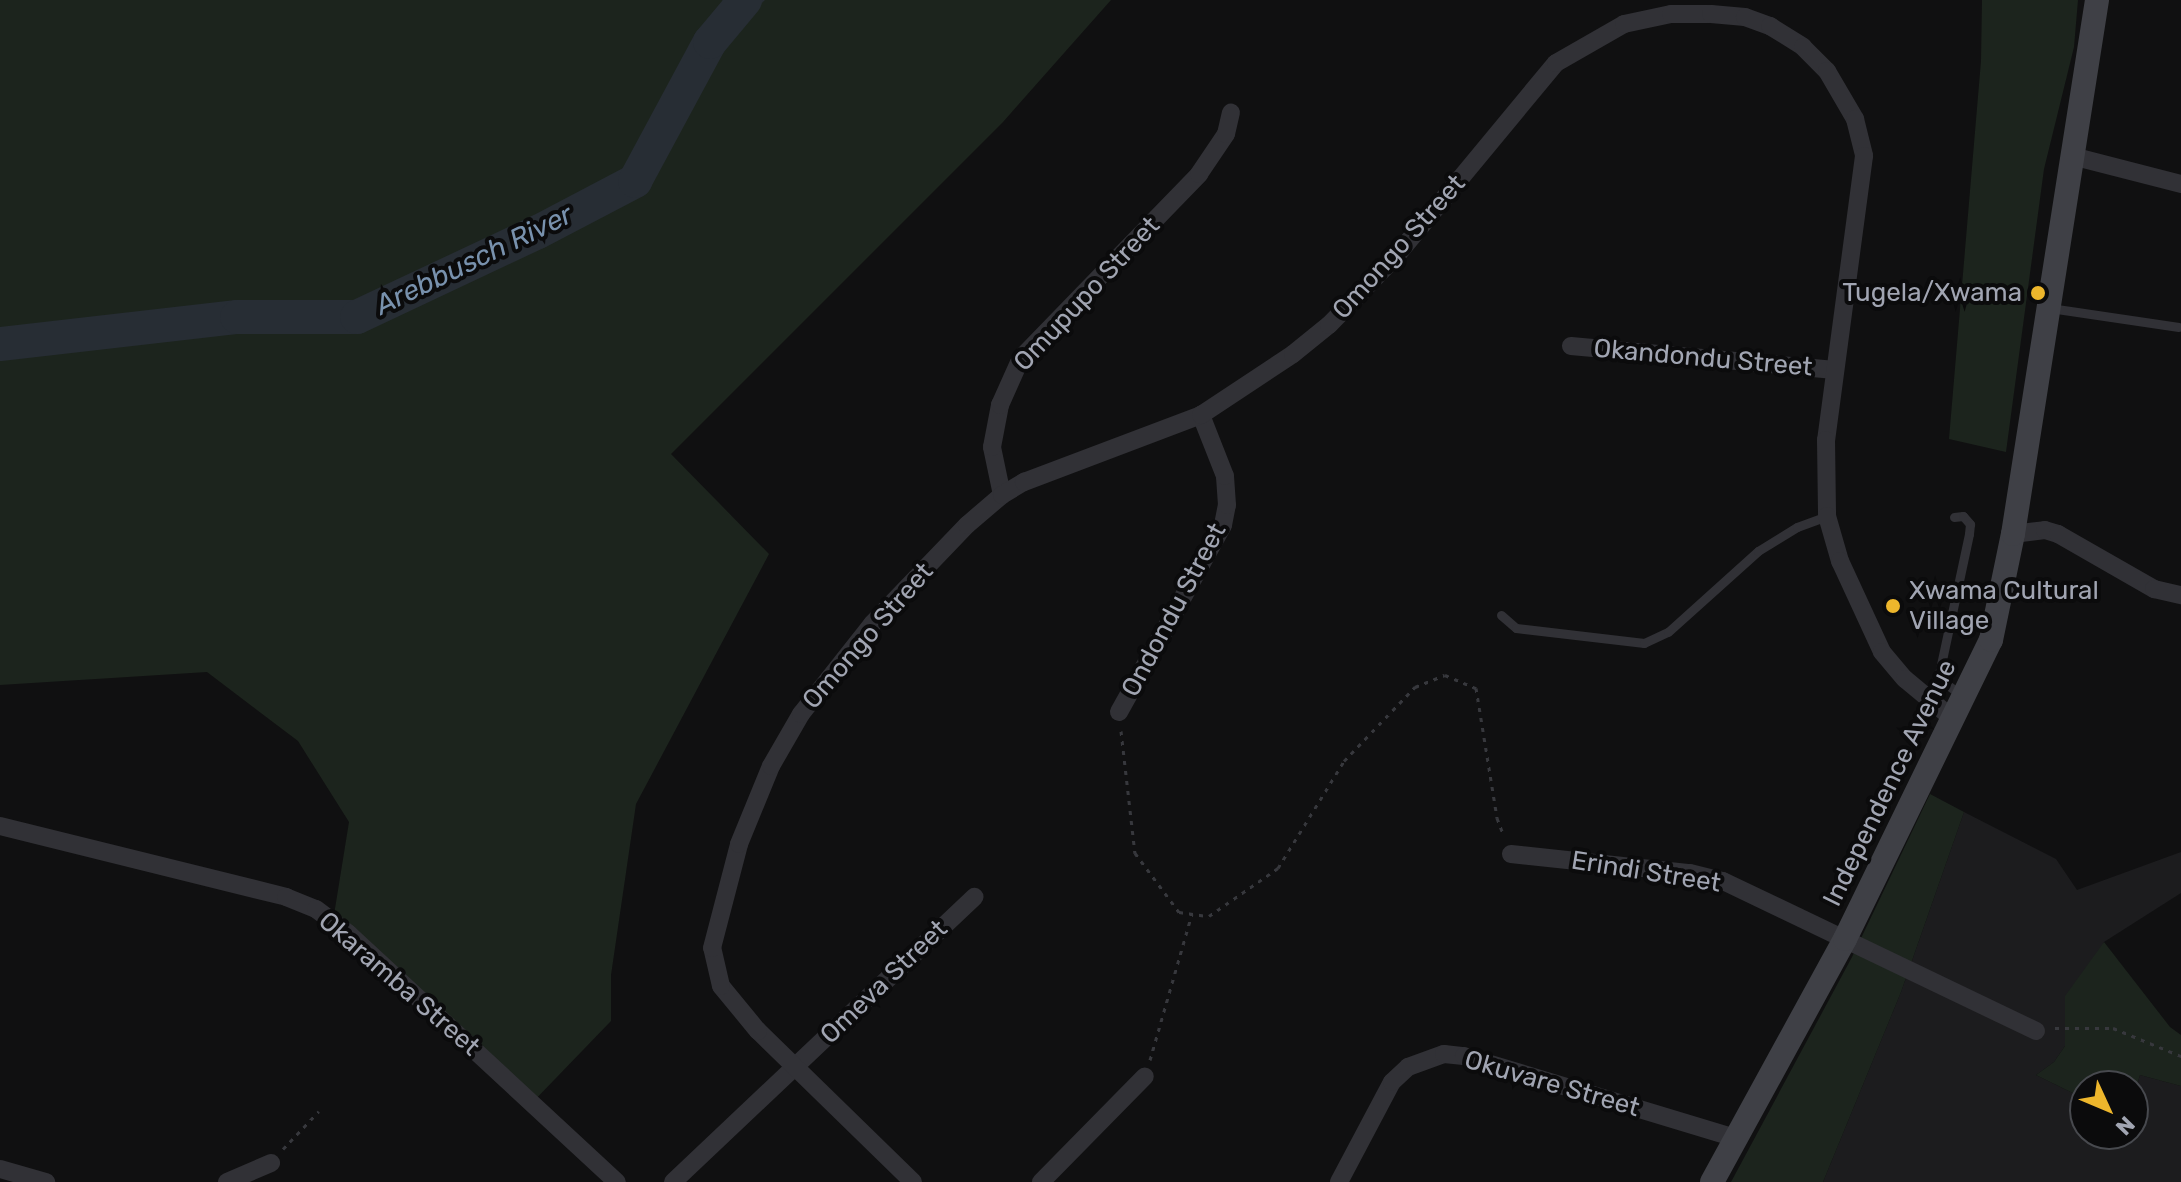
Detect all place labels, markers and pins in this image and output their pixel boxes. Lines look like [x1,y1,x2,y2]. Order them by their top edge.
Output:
place label: Tugela/Xwama [1842,277,2022,309]
marker: Tugela/Xwama [2029,284,2047,302]
place label: Xwama Cultural Village [1909,575,2099,636]
marker: Xwama Cultural Village [1884,597,1902,615]

